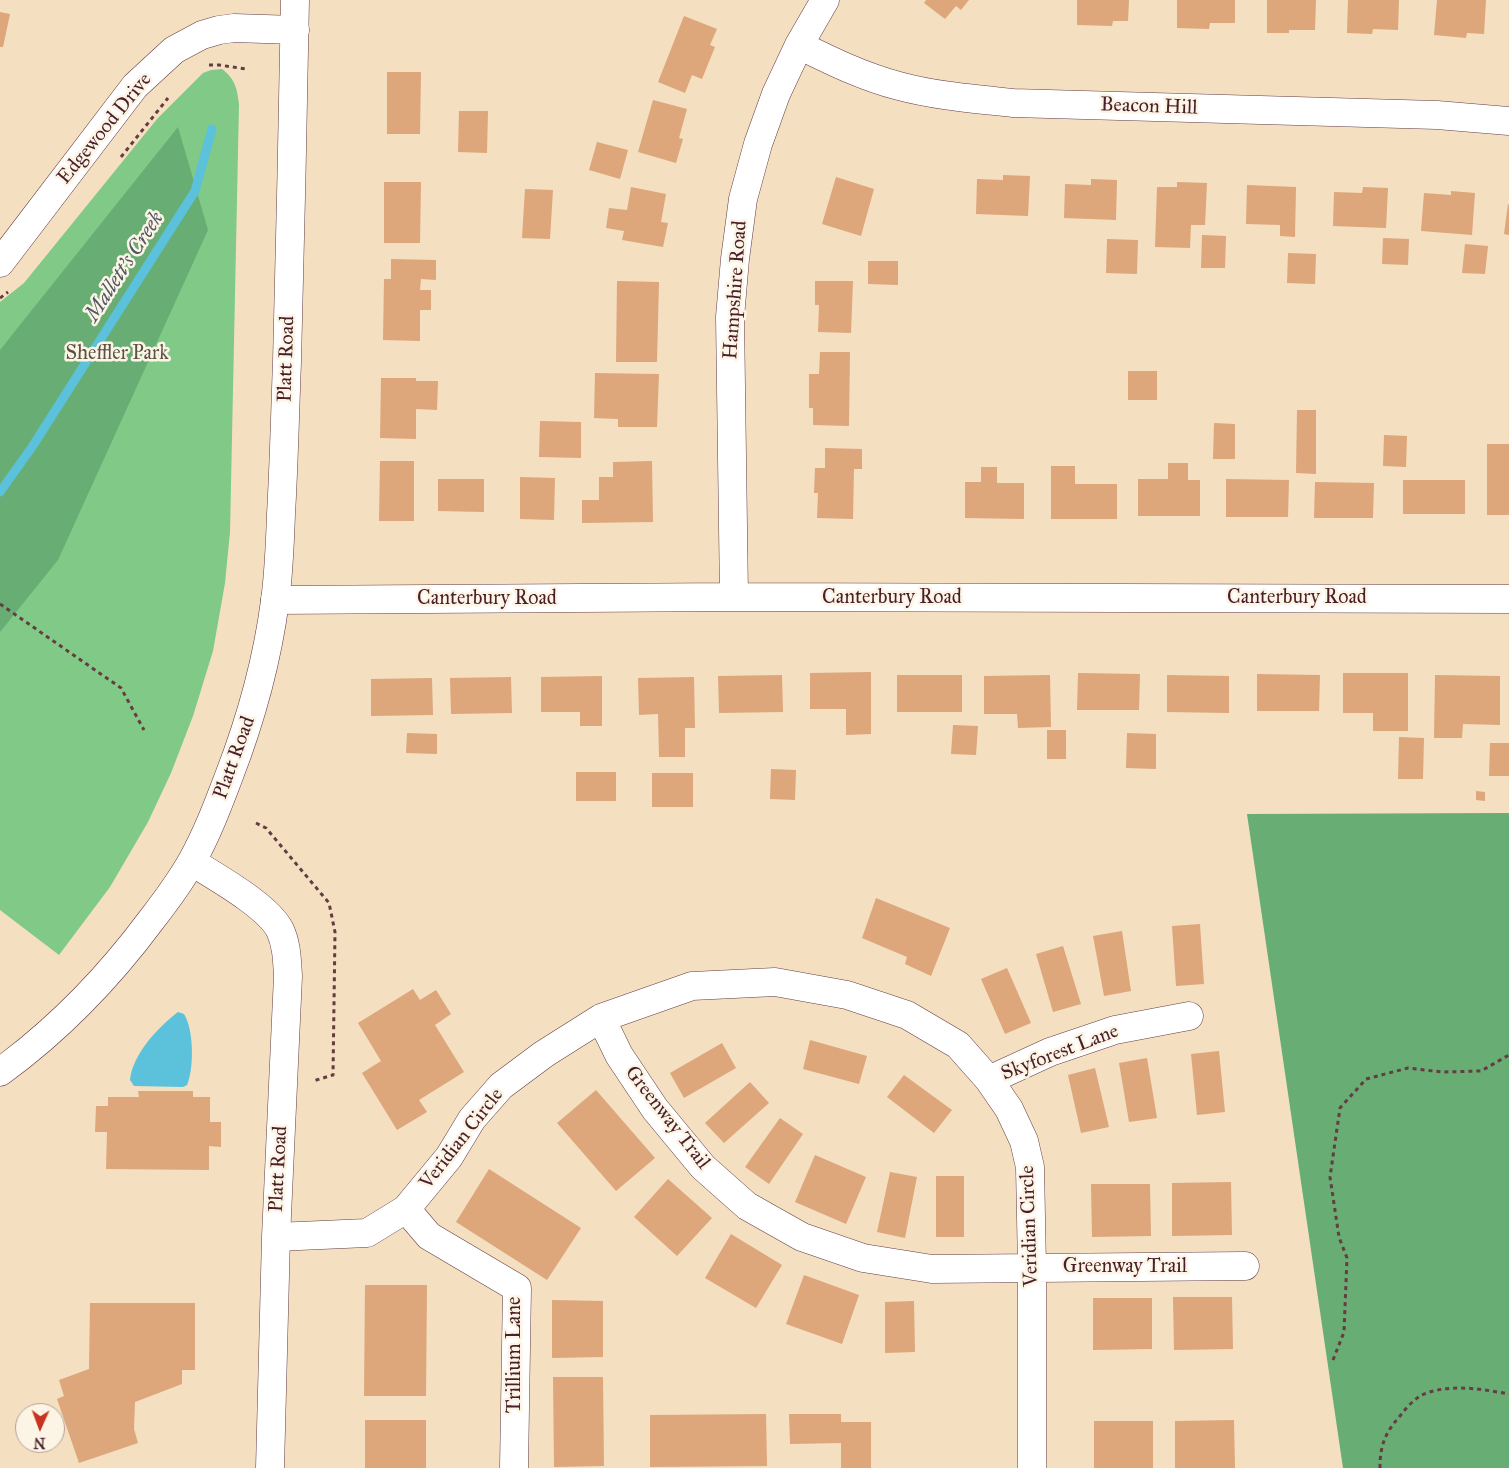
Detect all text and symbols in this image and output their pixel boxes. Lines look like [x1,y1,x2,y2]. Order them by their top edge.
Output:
street label: Edgewood Drive [53,69,157,189]
street label: Beacon Hill [1100,93,1198,121]
water label: Mallett's Creek [80,208,170,326]
street label: Hampshire Road [719,220,753,360]
street label: Platt Road [273,315,301,403]
park label: Sheffler Park [66,342,168,366]
street label: Canterbury Road [822,586,962,610]
street label: Canterbury Road [1227,586,1367,610]
street label: Canterbury Road [417,587,557,611]
street label: Platt Road [209,713,261,803]
street label: Skyforest Lane [998,1020,1122,1086]
street label: Greenway Trail [619,1062,715,1174]
street label: Veridian Circle [415,1084,509,1194]
street label: Platt Road [265,1125,293,1213]
street label: Veridian Circle [1016,1165,1044,1287]
street label: Greenway Trail [1063,1255,1187,1279]
street label: Trillium Lane [503,1297,527,1413]
north arrow [15,1403,65,1453]
text: N [33,1434,46,1451]

